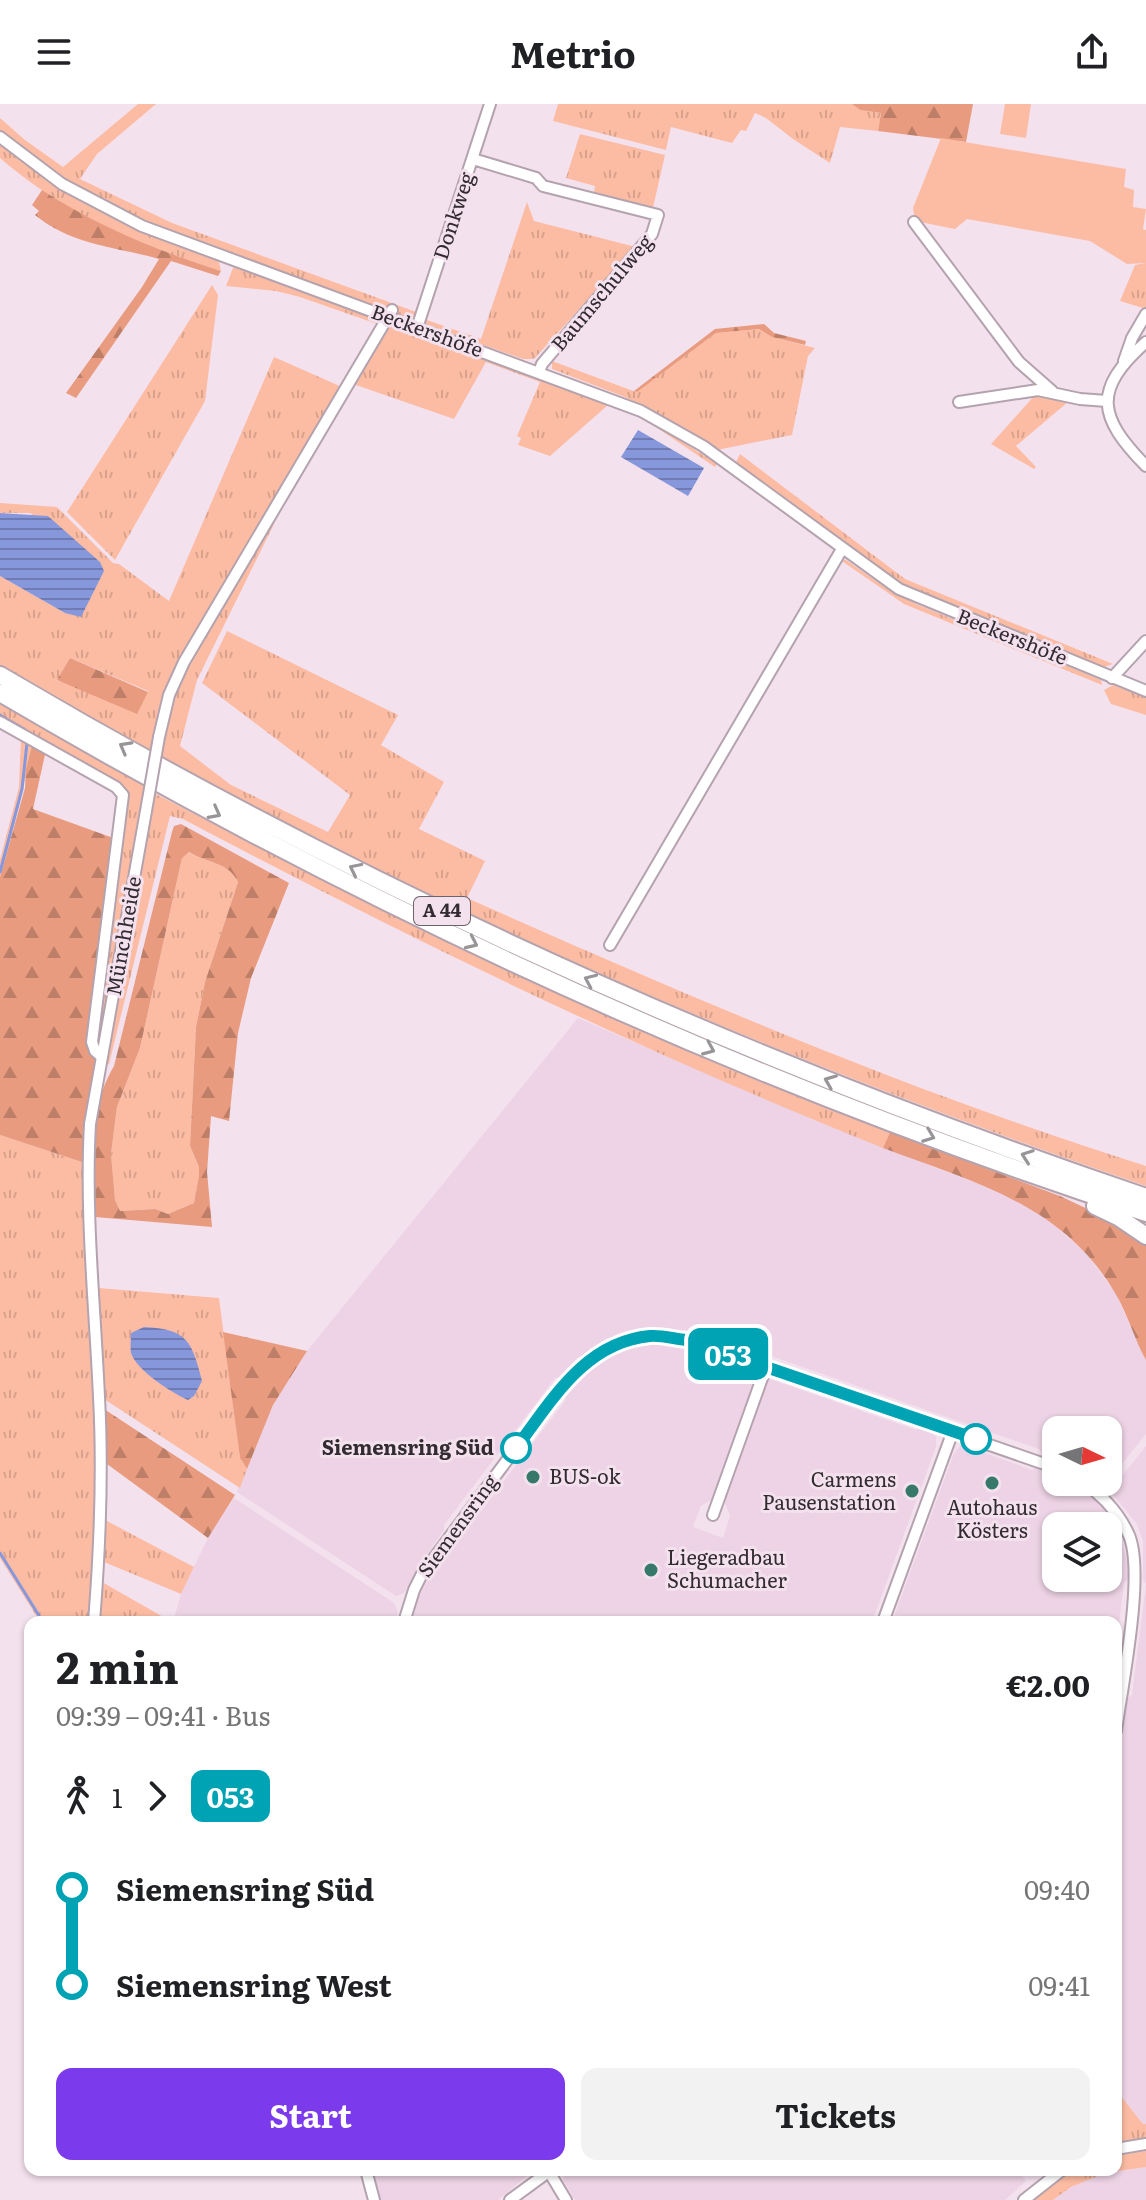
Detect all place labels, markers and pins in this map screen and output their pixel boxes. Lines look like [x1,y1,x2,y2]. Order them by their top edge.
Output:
unlabelled marker [961,1424,991,1454]
place label: Siemensring Süd [322,1431,494,1461]
marker: Siemensring Süd [501,1433,531,1463]
place label: BUS-ok [549,1460,621,1490]
place label: Carmens Pausenstation [762,1463,896,1516]
marker: BUS-ok [524,1468,542,1486]
marker: Autohaus Kösters [983,1474,1001,1492]
marker: Carmens Pausenstation [903,1482,921,1500]
place label: Autohaus Kösters [947,1491,1037,1544]
place label: Liegeradbau Schumacher [667,1541,787,1594]
marker: Liegeradbau Schumacher [642,1561,660,1579]

